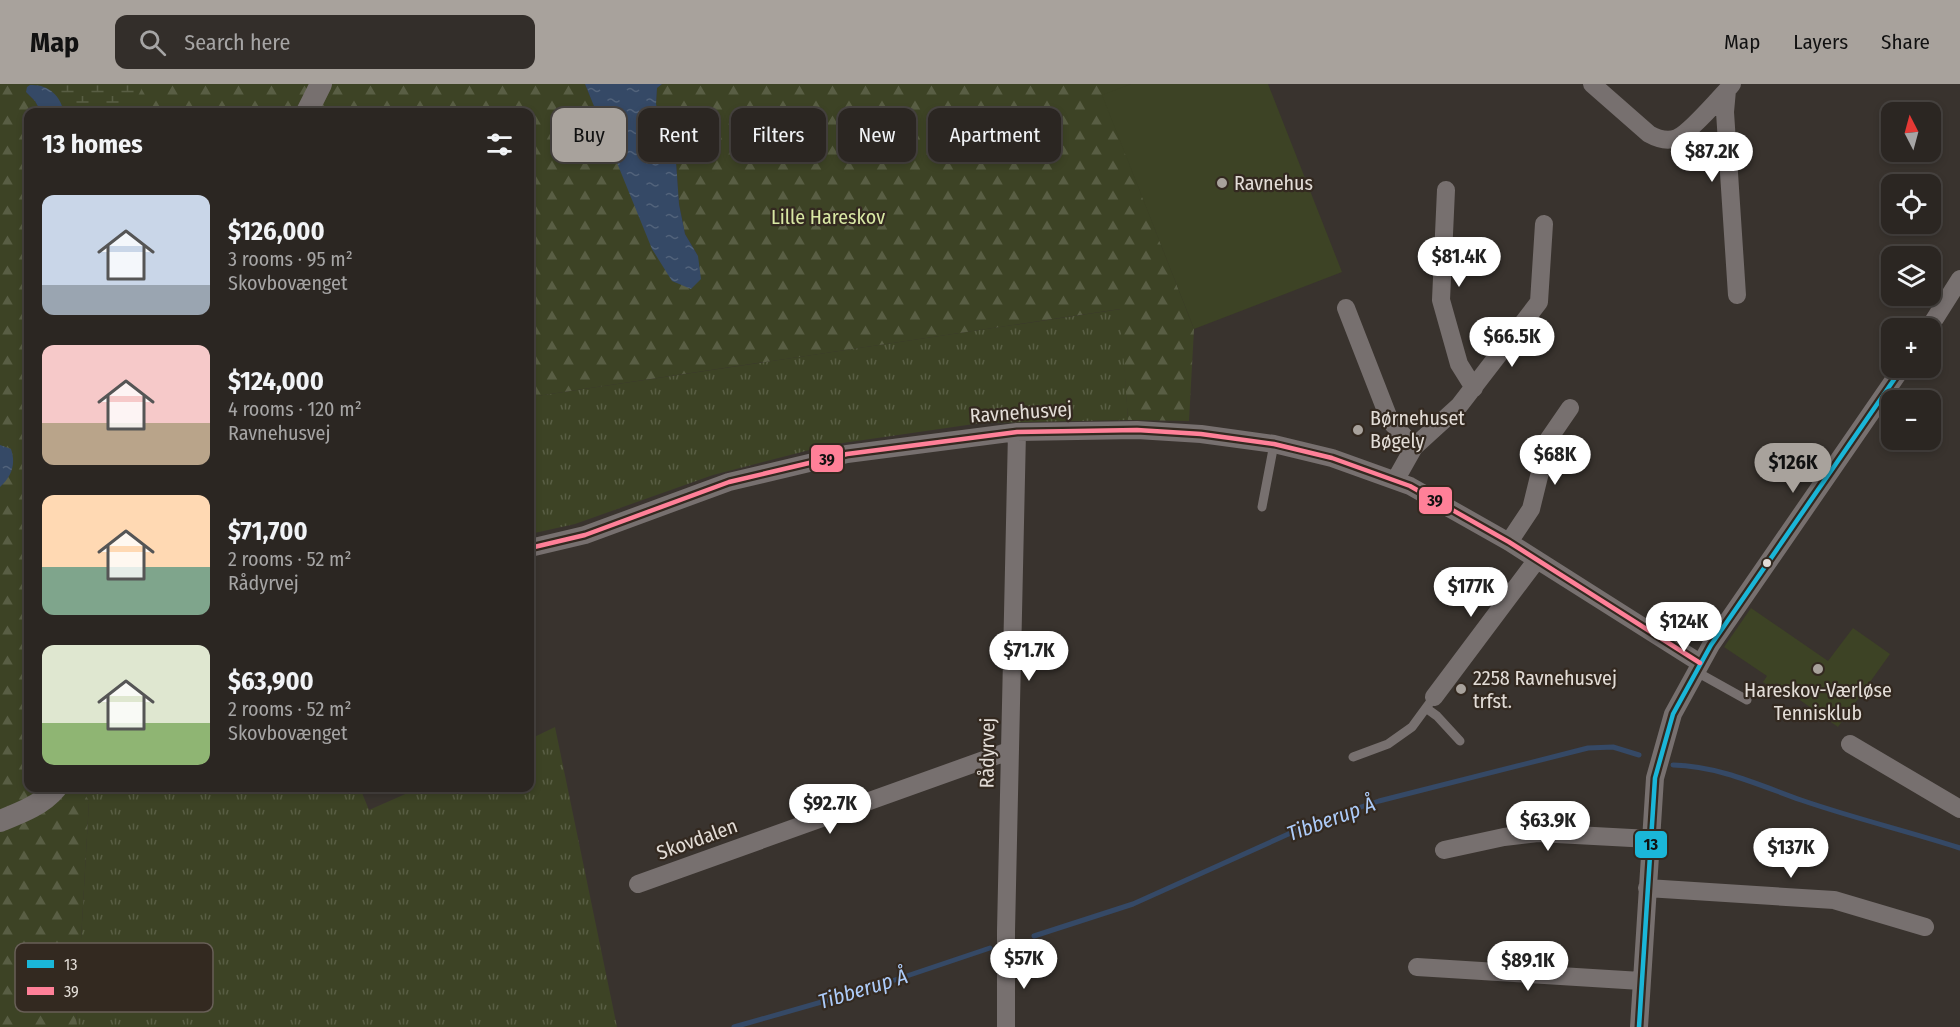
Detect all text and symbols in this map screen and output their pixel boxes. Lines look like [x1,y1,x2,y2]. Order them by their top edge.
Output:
search box [115,15,535,69]
text: Map [30,26,79,59]
icon: search [136,26,169,59]
text: Search here [184,29,290,56]
text: Map [1724,29,1760,55]
text: Layers [1793,29,1848,55]
text: Share [1881,29,1930,55]
north arrow [1881,102,1941,162]
map controls [1881,102,1941,450]
chip: Buy [552,108,626,162]
chip: Rent [638,108,719,162]
chip: Filters [731,108,826,162]
chip: New [838,108,916,162]
chip: Apartment [928,108,1061,162]
icon: filters [483,128,516,161]
text: 13 homes [42,129,143,160]
pin: $87.2K [1663,132,1761,183]
text: $87.2K [1685,139,1739,163]
place label: Ravnehus [1234,171,1313,195]
button: locate [1881,174,1941,234]
marker: Ravnehus [1215,176,1229,190]
park label: Lille Hareskov [771,205,885,229]
text: $126,000 [228,216,325,247]
icon: home [90,219,162,291]
pin: $81.4K [1410,237,1508,288]
text: $81.4K [1432,244,1486,268]
button: layers [1881,246,1941,306]
text: 3 rooms · 95 m² [228,247,353,271]
text: Skovbovænget [228,271,348,295]
pin: $66.5K [1463,317,1561,368]
button: + [1881,318,1941,378]
text: $66.5K [1483,324,1541,348]
text: $124,000 [228,366,324,397]
icon: home [90,369,162,441]
button: − [1881,390,1941,450]
street label: Ravnehusvej [969,396,1073,428]
text: 4 rooms · 120 m² [228,397,362,421]
place label: Børnehuset Bøgely [1370,406,1465,453]
text: Ravnehusvej [228,421,331,445]
marker: Børnehuset Bøgely [1351,423,1365,437]
pin: $68K [1519,435,1591,486]
text: $68K [1534,442,1576,466]
pin: $126K [1751,443,1835,494]
line badge: 39 [810,444,844,473]
text: 39 [818,450,835,469]
text: $126K [1768,450,1818,474]
line badge: 39 [1418,486,1453,515]
text: 39 [1426,491,1443,510]
text: $71,700 [228,516,308,547]
icon: home [90,519,162,591]
text: 2 rooms · 52 m² [228,547,352,571]
unlabelled marker [1761,557,1773,569]
pin: $177K [1429,567,1513,618]
text: Rådyrvej [228,571,299,595]
text: $177K [1448,574,1494,598]
pin: $124K [1642,602,1726,653]
text: $124K [1660,609,1708,633]
pin: $71.7K [980,631,1078,682]
text: $71.7K [1003,638,1055,662]
marker: Hareskov-Værløse Tennisklub [1811,662,1825,676]
text: $63,900 [228,666,314,697]
place label: 2258 Ravnehusvej trfst. [1473,666,1617,713]
icon: home [90,669,162,741]
place label: Hareskov-Værløse Tennisklub [1744,678,1892,725]
marker: 2258 Ravnehusvej trfst. [1454,682,1468,696]
text: 2 rooms · 52 m² [228,697,352,721]
street label: Rådyrvej [974,717,1000,789]
text: Skovbovænget [228,721,348,745]
pin: $92.7K [781,784,879,835]
text: $92.7K [803,791,857,815]
water label: Tibberup Å [1283,791,1379,847]
pin: $63.9K [1499,801,1597,852]
text: $63.9K [1520,808,1576,832]
street label: Skovdalen [653,813,741,865]
pin: $137K [1749,828,1833,879]
line badge: 13 [1634,830,1668,859]
text: 13 [1644,835,1659,854]
text: $137K [1767,835,1815,859]
pin: $57K [988,939,1060,990]
pin: $89.1K [1479,941,1577,992]
legend [15,943,213,1012]
text: $57K [1004,946,1044,970]
text: $89.1K [1501,948,1555,972]
text: 13 [64,955,77,974]
water label: Tibberup Å [815,963,911,1015]
text: 39 [64,982,79,1001]

